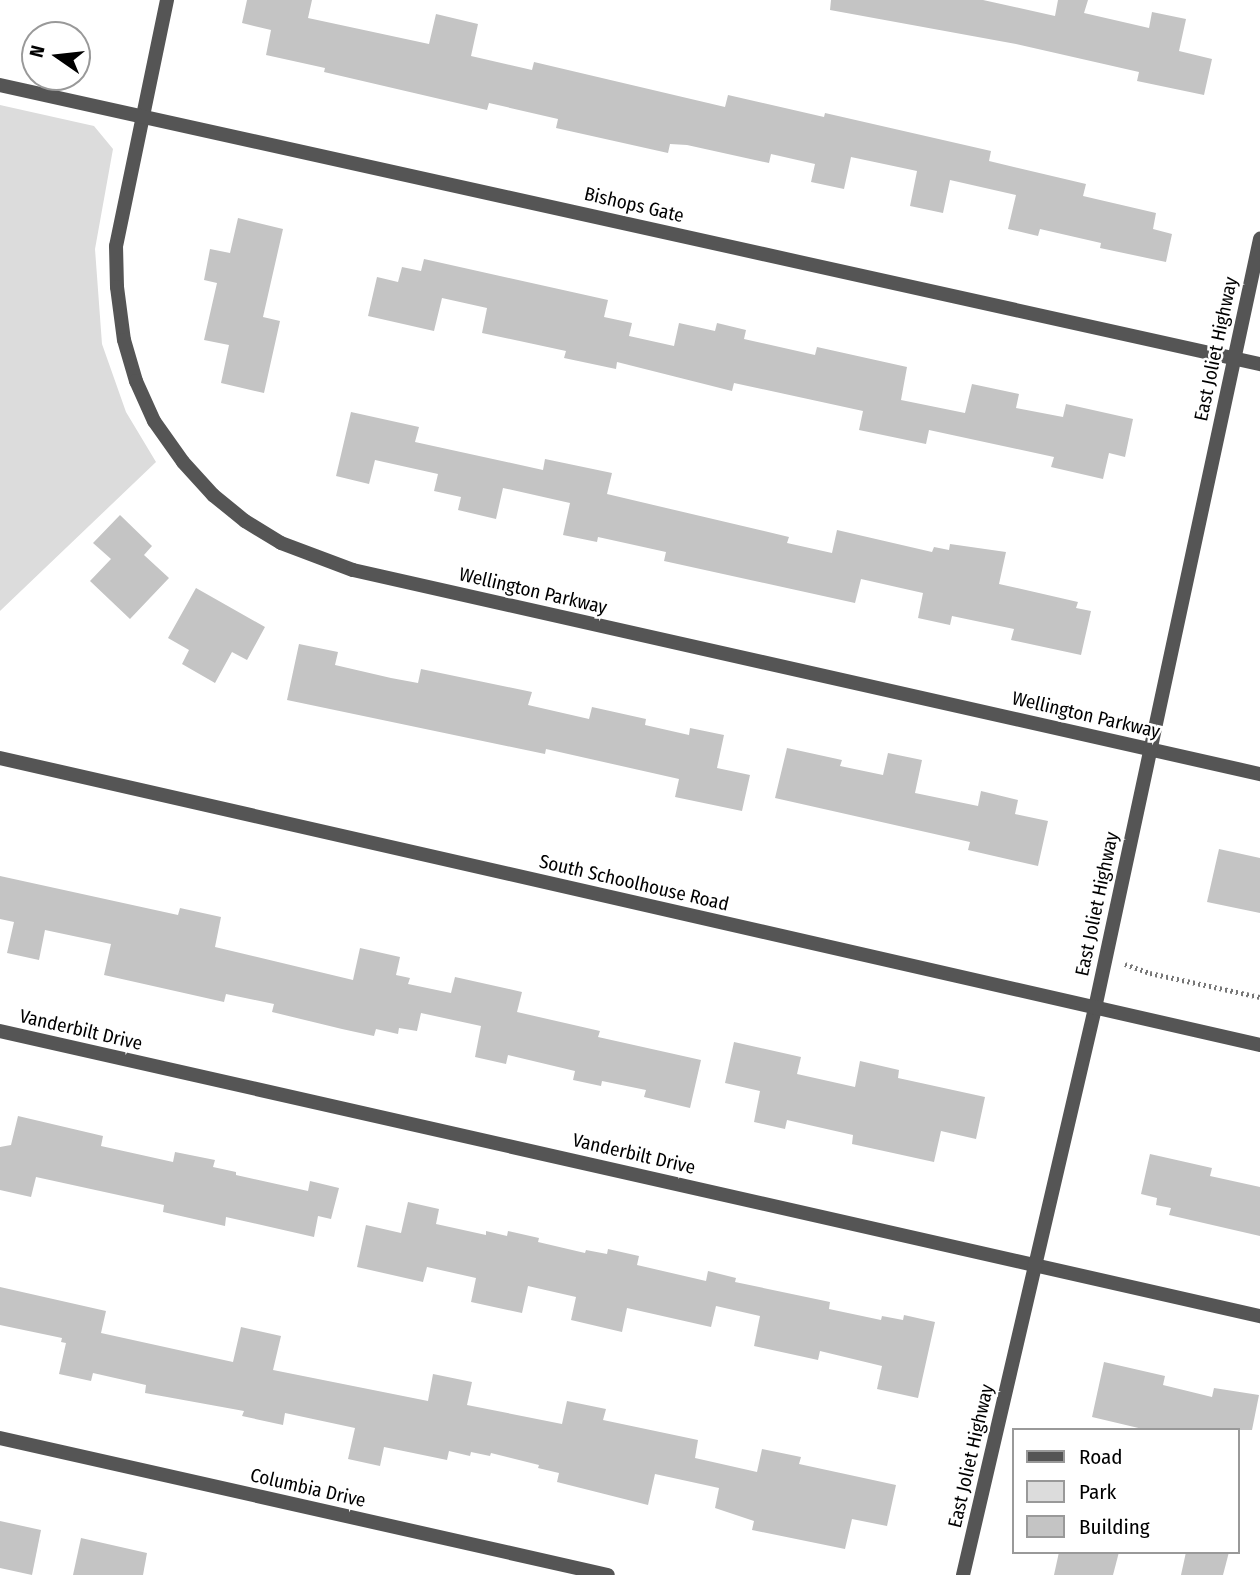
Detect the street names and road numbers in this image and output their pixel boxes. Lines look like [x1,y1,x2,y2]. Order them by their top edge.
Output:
street label: Bishops Gate [582,182,686,228]
street label: East Joliet Highway [1190,275,1242,423]
street label: Wellington Parkway [457,563,609,619]
street label: Wellington Parkway [1010,687,1162,743]
street label: East Joliet Highway [1071,830,1123,978]
street label: South Schoolhouse Road [537,850,731,916]
street label: Vanderbilt Drive [17,1005,145,1055]
street label: Vanderbilt Drive [570,1129,698,1179]
street label: East Joliet Highway [943,1382,999,1530]
street label: Columbia Drive [248,1464,368,1512]

